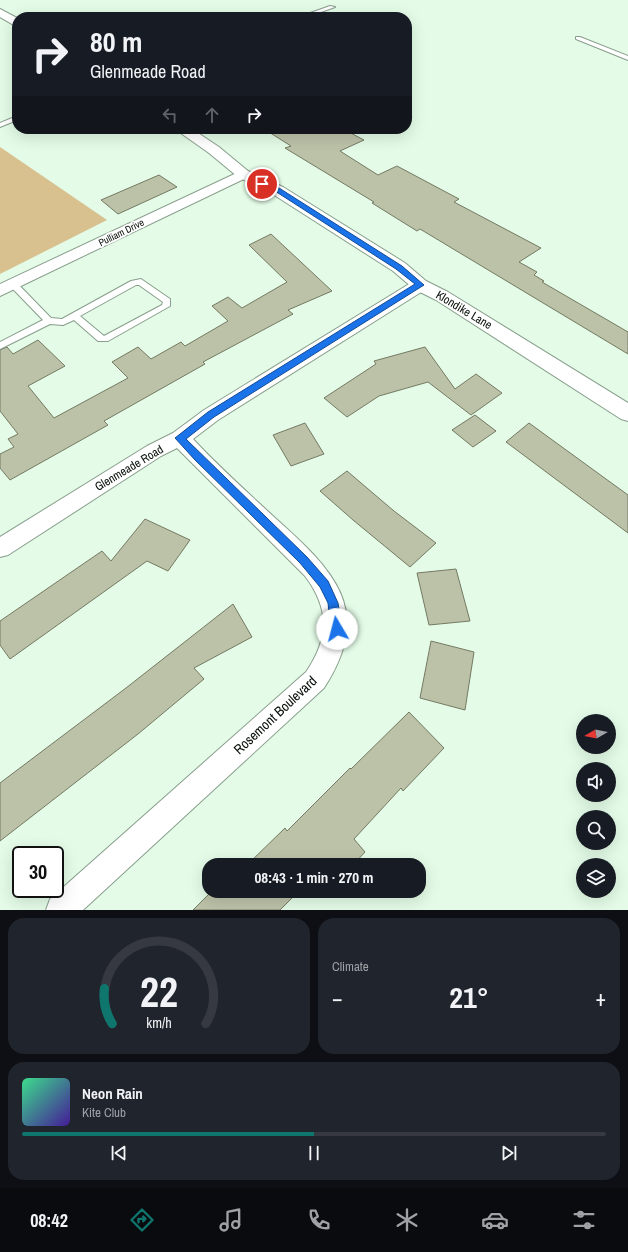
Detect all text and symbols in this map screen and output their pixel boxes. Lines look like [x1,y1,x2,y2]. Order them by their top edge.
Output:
text: 80 m [90,23,142,61]
icon: right [24,28,76,80]
text: Glenmeade Road [90,59,206,84]
icon: left [159,104,181,126]
icon: ahead [201,104,223,126]
icon: right [243,104,265,126]
pin [245,167,279,201]
icon: arrive [251,173,273,195]
street label: Pulliam Drive [96,216,147,249]
street label: Klondike Lane [433,287,495,333]
street label: Glenmeade Road [92,441,166,495]
position arrow [316,608,358,650]
street label: Rosemont Boulevard [230,672,320,758]
north arrow [576,714,616,754]
map controls [576,714,616,898]
button: sound [576,762,616,802]
button: search [576,810,616,850]
speed limit sign: 30 [12,846,64,898]
button: layers [576,858,616,898]
text: 08:43 · 1 min · 270 m [255,867,373,888]
text: Climate [332,958,369,975]
text: 22 [140,964,178,1020]
text: 21° [449,977,489,1017]
text: − [332,983,343,1013]
text: + [595,983,606,1013]
text: km/h [146,1013,172,1032]
text: Neon Rain [82,1083,143,1104]
text: Kite Club [82,1104,126,1121]
icon: previous [108,1142,130,1164]
icon: pause [303,1142,325,1164]
icon: next [498,1142,520,1164]
icon: directions [128,1206,156,1234]
icon: music [217,1206,245,1234]
icon: phone [305,1206,333,1234]
icon: climate [393,1206,421,1234]
icon: car [481,1206,509,1234]
icon: filters [570,1206,598,1234]
text: 08:42 [30,1208,68,1233]

